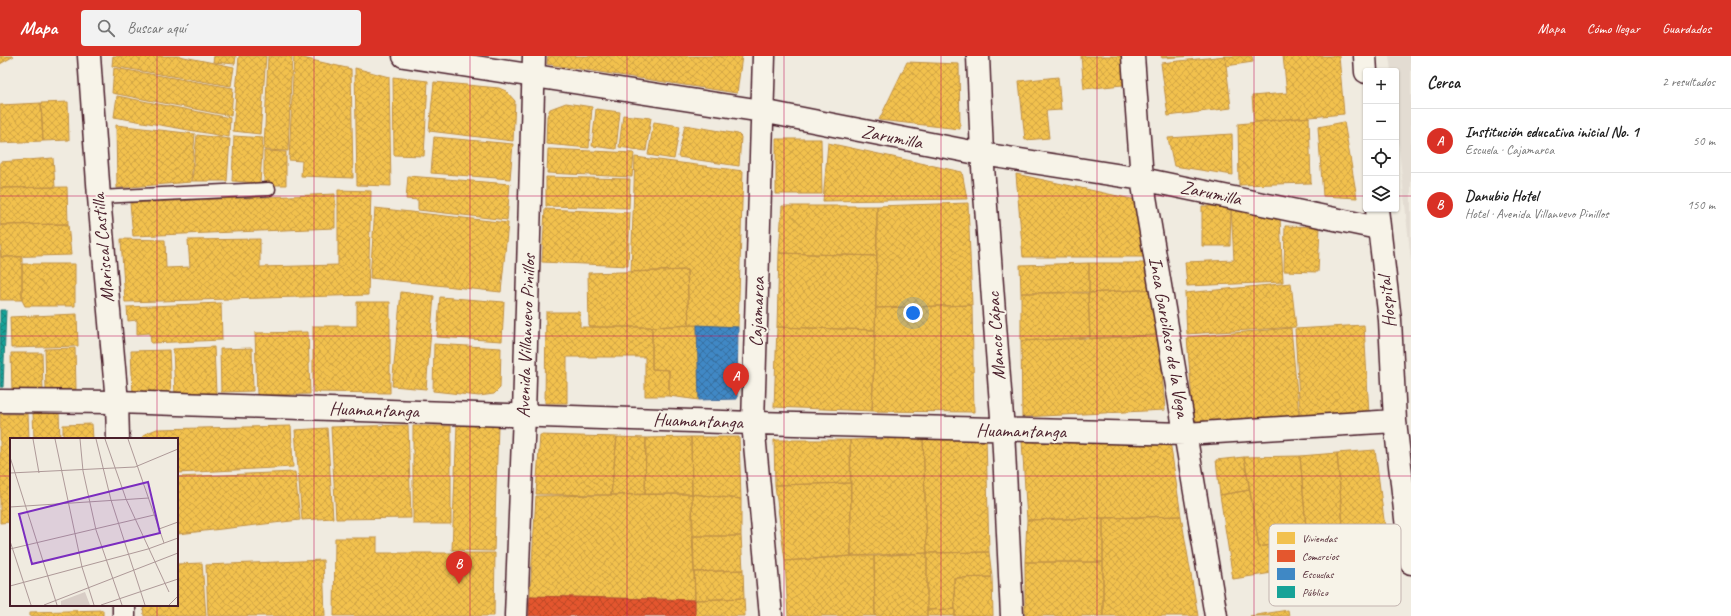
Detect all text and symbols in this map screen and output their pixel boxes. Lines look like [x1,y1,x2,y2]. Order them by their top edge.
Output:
search box [81,10,361,46]
text: Mapa [20,16,57,40]
icon: search [95,17,117,39]
text: Buscar aquí [127,19,186,38]
text: Mapa [1538,20,1565,37]
text: Cómo llegar [1587,20,1640,37]
text: Guardados [1662,20,1711,37]
map controls [1363,68,1399,212]
button: + [1363,68,1399,104]
text: Cerca [1427,72,1460,93]
text: 2 resultados [1662,74,1715,90]
button: − [1363,104,1399,140]
street label: Zarumilla [859,119,926,155]
text: Institución educativa inicial No. 1 [1465,123,1639,142]
text: A [1437,133,1443,149]
text: 50 m [1693,133,1715,149]
button: locate [1363,140,1399,176]
text: Escuela · Cajamarca [1465,142,1554,158]
street label: Zarumilla [1178,175,1245,211]
button: layers [1363,176,1399,212]
text: Danubio Hotel [1465,187,1538,206]
street label: Mariscal Castilla [86,190,120,304]
text: B [1437,197,1443,213]
text: 150 m [1687,197,1715,213]
text: Hotel · Avenida Villanuevo Pinillos [1465,206,1609,222]
street label: Avenida Villanuevo Pinillos [511,252,541,418]
street label: Inca Garcilaso de la Vega [1143,255,1195,421]
street label: Hospital [1372,271,1402,329]
street label: Cajamarca [744,275,770,347]
street label: Manco Cápac [981,290,1011,381]
your location [903,303,923,323]
pin: A [723,363,749,396]
street label: Huamantanga [329,396,421,424]
street label: Huamantanga [653,407,745,435]
street label: Huamantanga [976,418,1067,444]
inset map [10,438,178,606]
legend [1269,524,1401,606]
text: Viviendas [1302,531,1338,545]
text: Comercios [1302,549,1340,563]
pin: B [446,551,472,584]
text: Escuelas [1302,567,1334,581]
text: Público [1302,585,1329,599]

